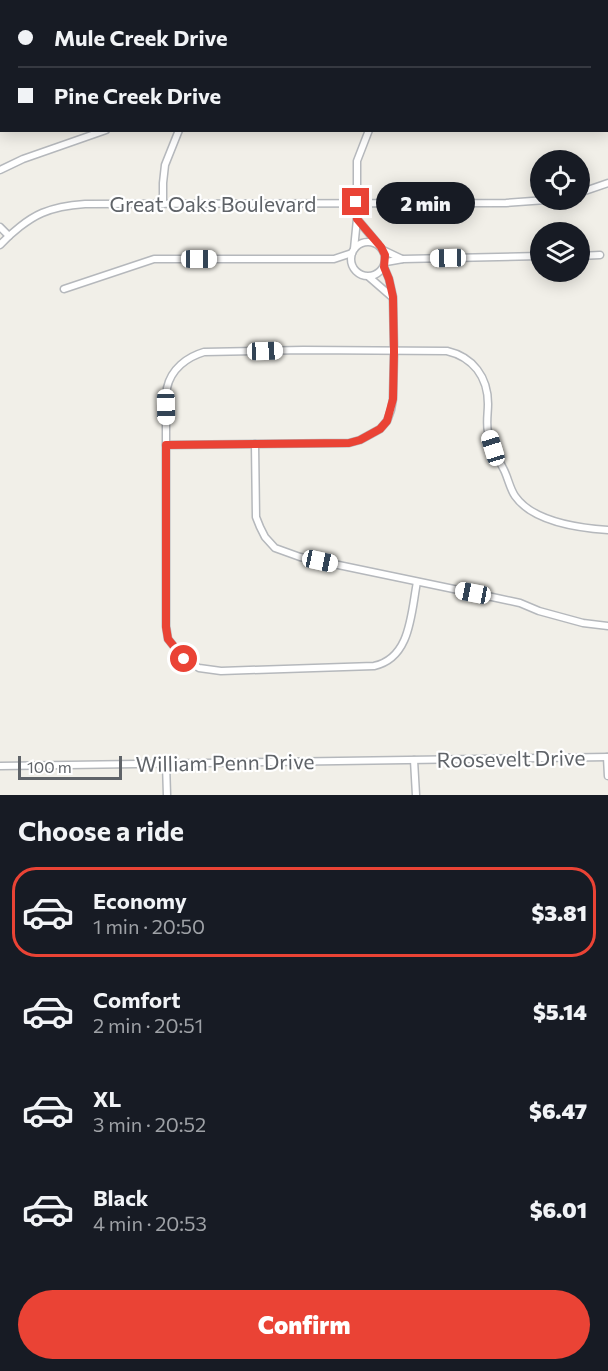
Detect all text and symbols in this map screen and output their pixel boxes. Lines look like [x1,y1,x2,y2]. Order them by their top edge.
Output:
text: Mule Creek Drive [54,24,228,51]
text: Pine Creek Drive [54,82,221,109]
map controls [530,150,590,282]
button: locate [530,150,590,210]
callout: 2 min [377,181,476,223]
route end [342,188,369,215]
street label: Great Oaks Boulevard [110,191,316,216]
text: 2 min [400,191,451,215]
button: layers [530,222,590,282]
car [430,249,466,267]
car [181,250,217,268]
car [247,341,283,361]
car [157,389,175,425]
car [479,428,507,468]
car [301,548,339,574]
car [454,581,492,605]
route start [170,645,197,672]
street label: Roosevelt Drive [436,744,586,772]
street label: William Penn Drive [135,748,315,776]
scale bar [18,753,122,780]
text: 100 m [27,757,72,776]
text: Choose a ride [18,814,184,847]
icon: car [21,885,75,939]
text: Economy [93,887,187,914]
text: $3.81 [532,899,587,926]
text: 1 min · 20:50 [93,914,205,938]
icon: car [21,984,75,1038]
text: Comfort [93,986,181,1013]
text: $5.14 [533,998,587,1025]
text: 2 min · 20:51 [93,1013,203,1037]
icon: car [21,1083,75,1137]
text: XL [93,1085,121,1112]
text: $6.47 [529,1097,587,1124]
text: 3 min · 20:52 [93,1112,206,1136]
icon: car [21,1182,75,1236]
text: Black [93,1184,148,1211]
text: $6.01 [530,1196,587,1223]
text: 4 min · 20:53 [93,1211,207,1235]
button: Confirm [18,1290,590,1359]

